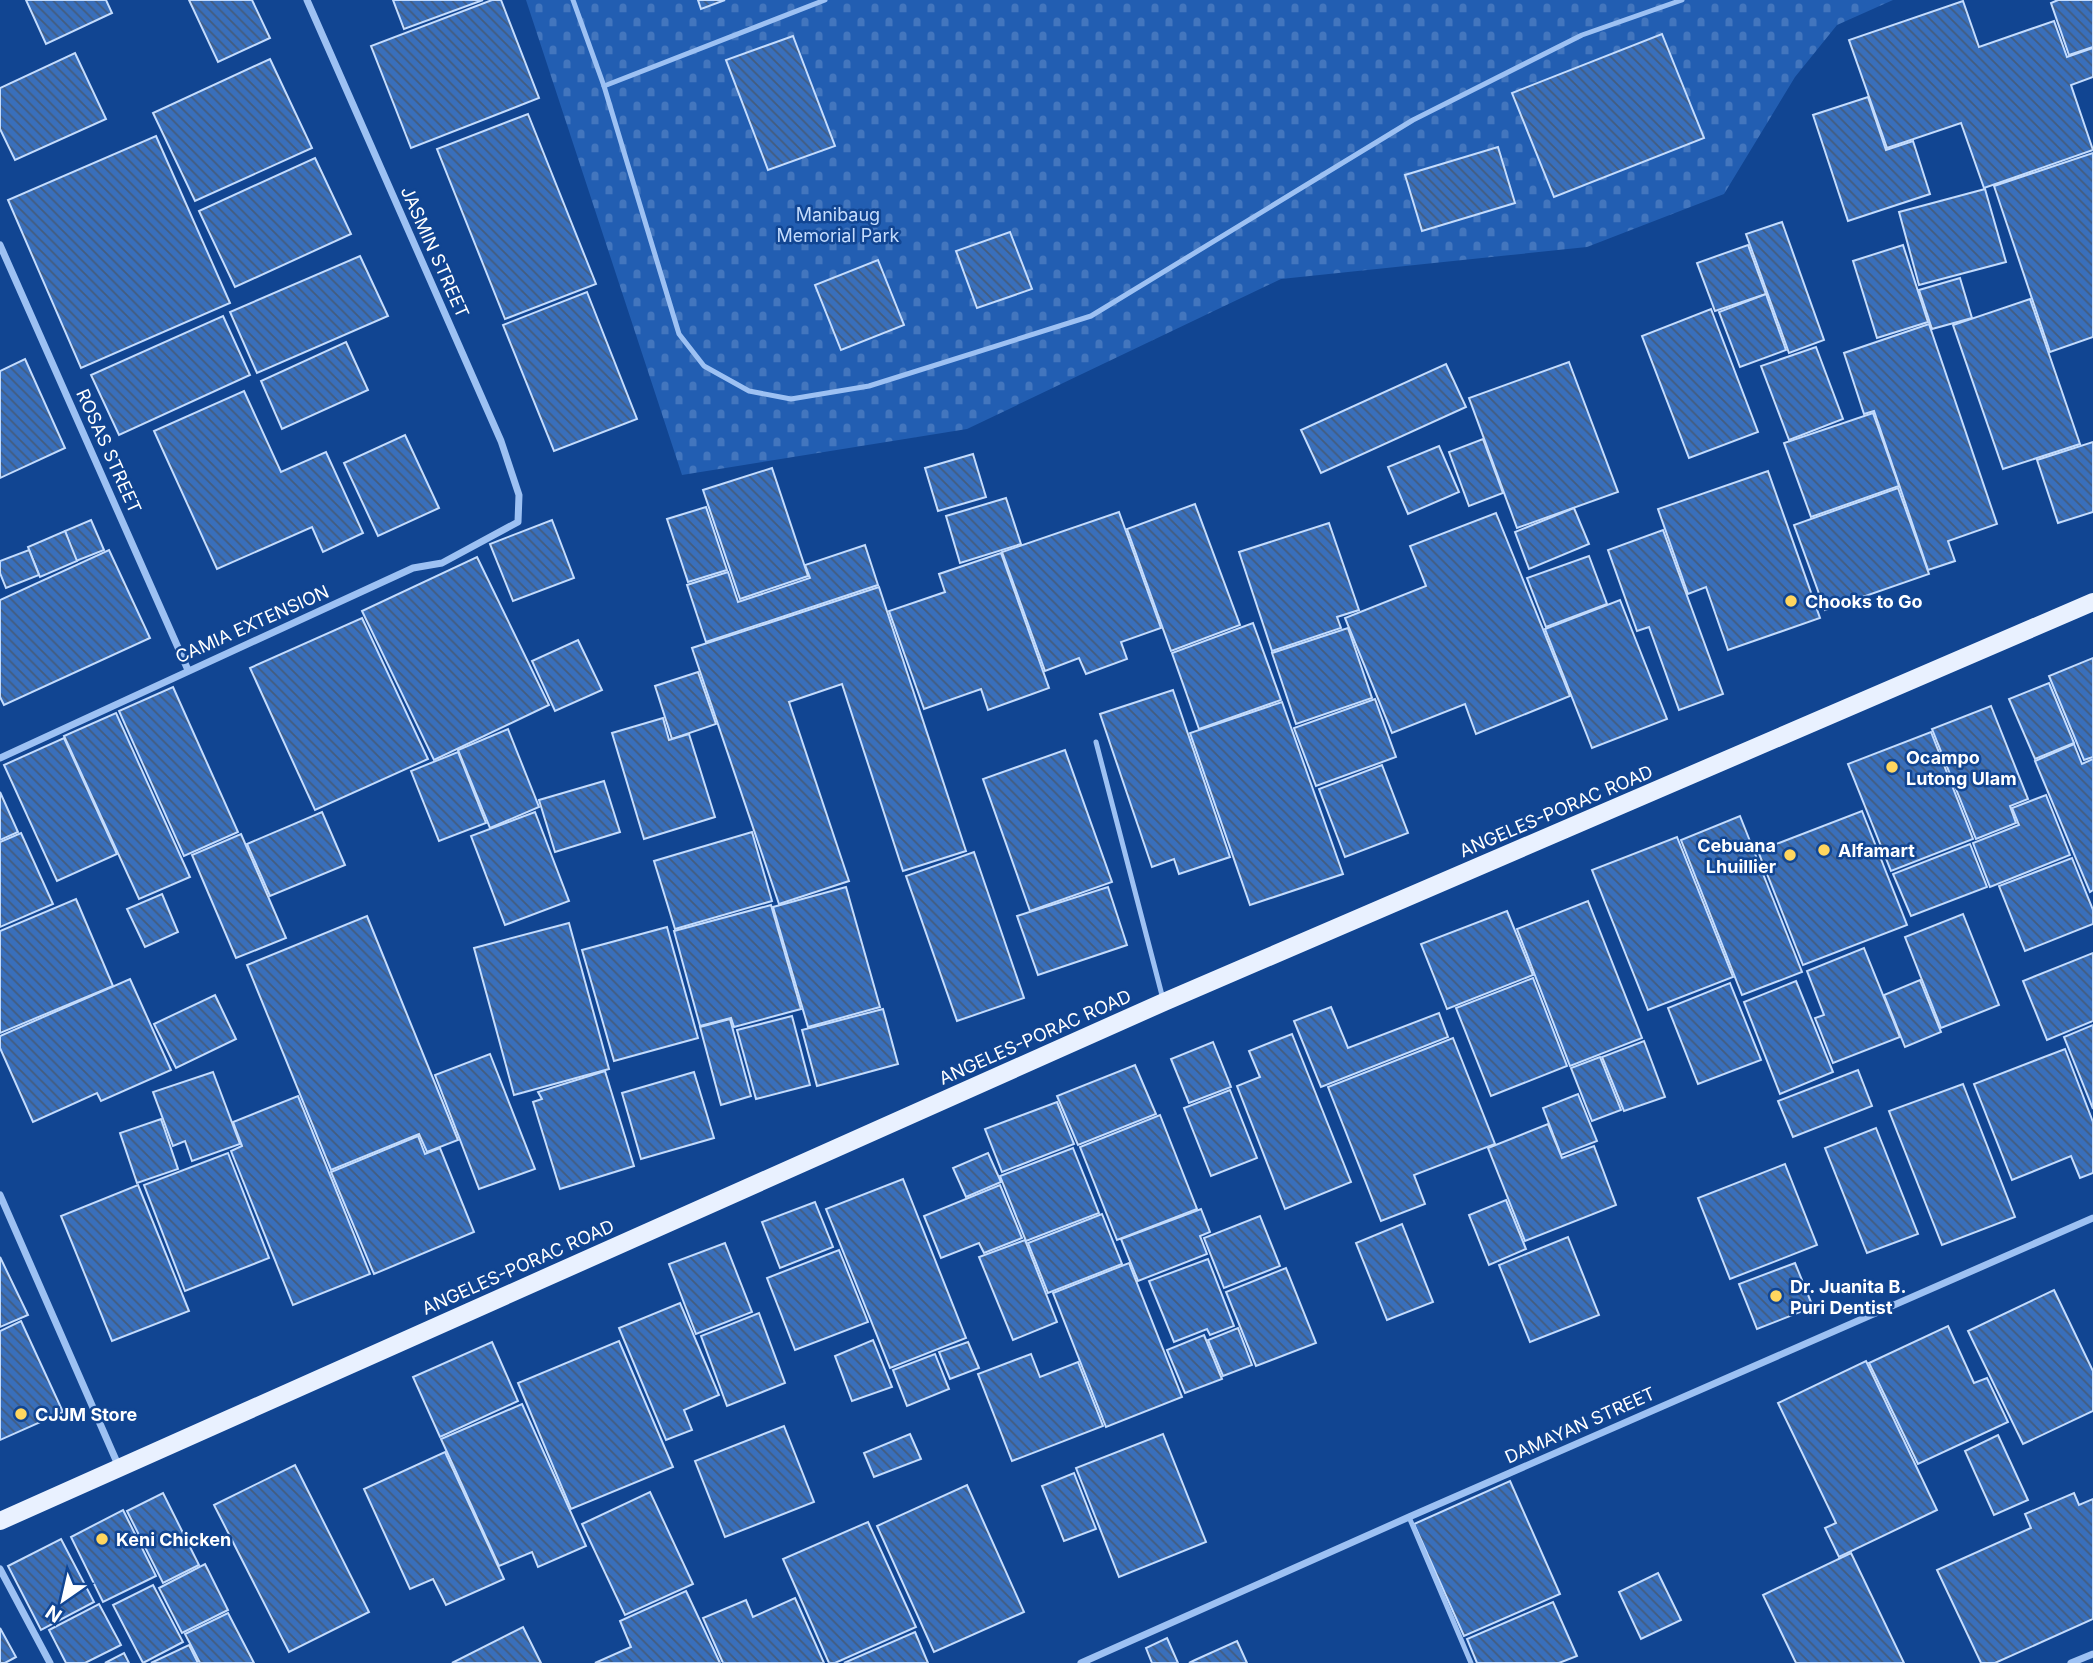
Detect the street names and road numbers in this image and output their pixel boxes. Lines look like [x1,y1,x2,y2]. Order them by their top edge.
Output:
street label: JASMIN STREET [397,183,473,321]
street label: ROSAS STREET [72,386,146,516]
street label: CAMIA EXTENSION [172,581,332,667]
street label: ANGELES-PORAC ROAD [1456,761,1656,861]
street label: ANGELES-PORAC ROAD [936,985,1134,1089]
street label: ANGELES-PORAC ROAD [419,1215,617,1319]
street label: DAMAYAN STREET [1502,1382,1658,1468]

